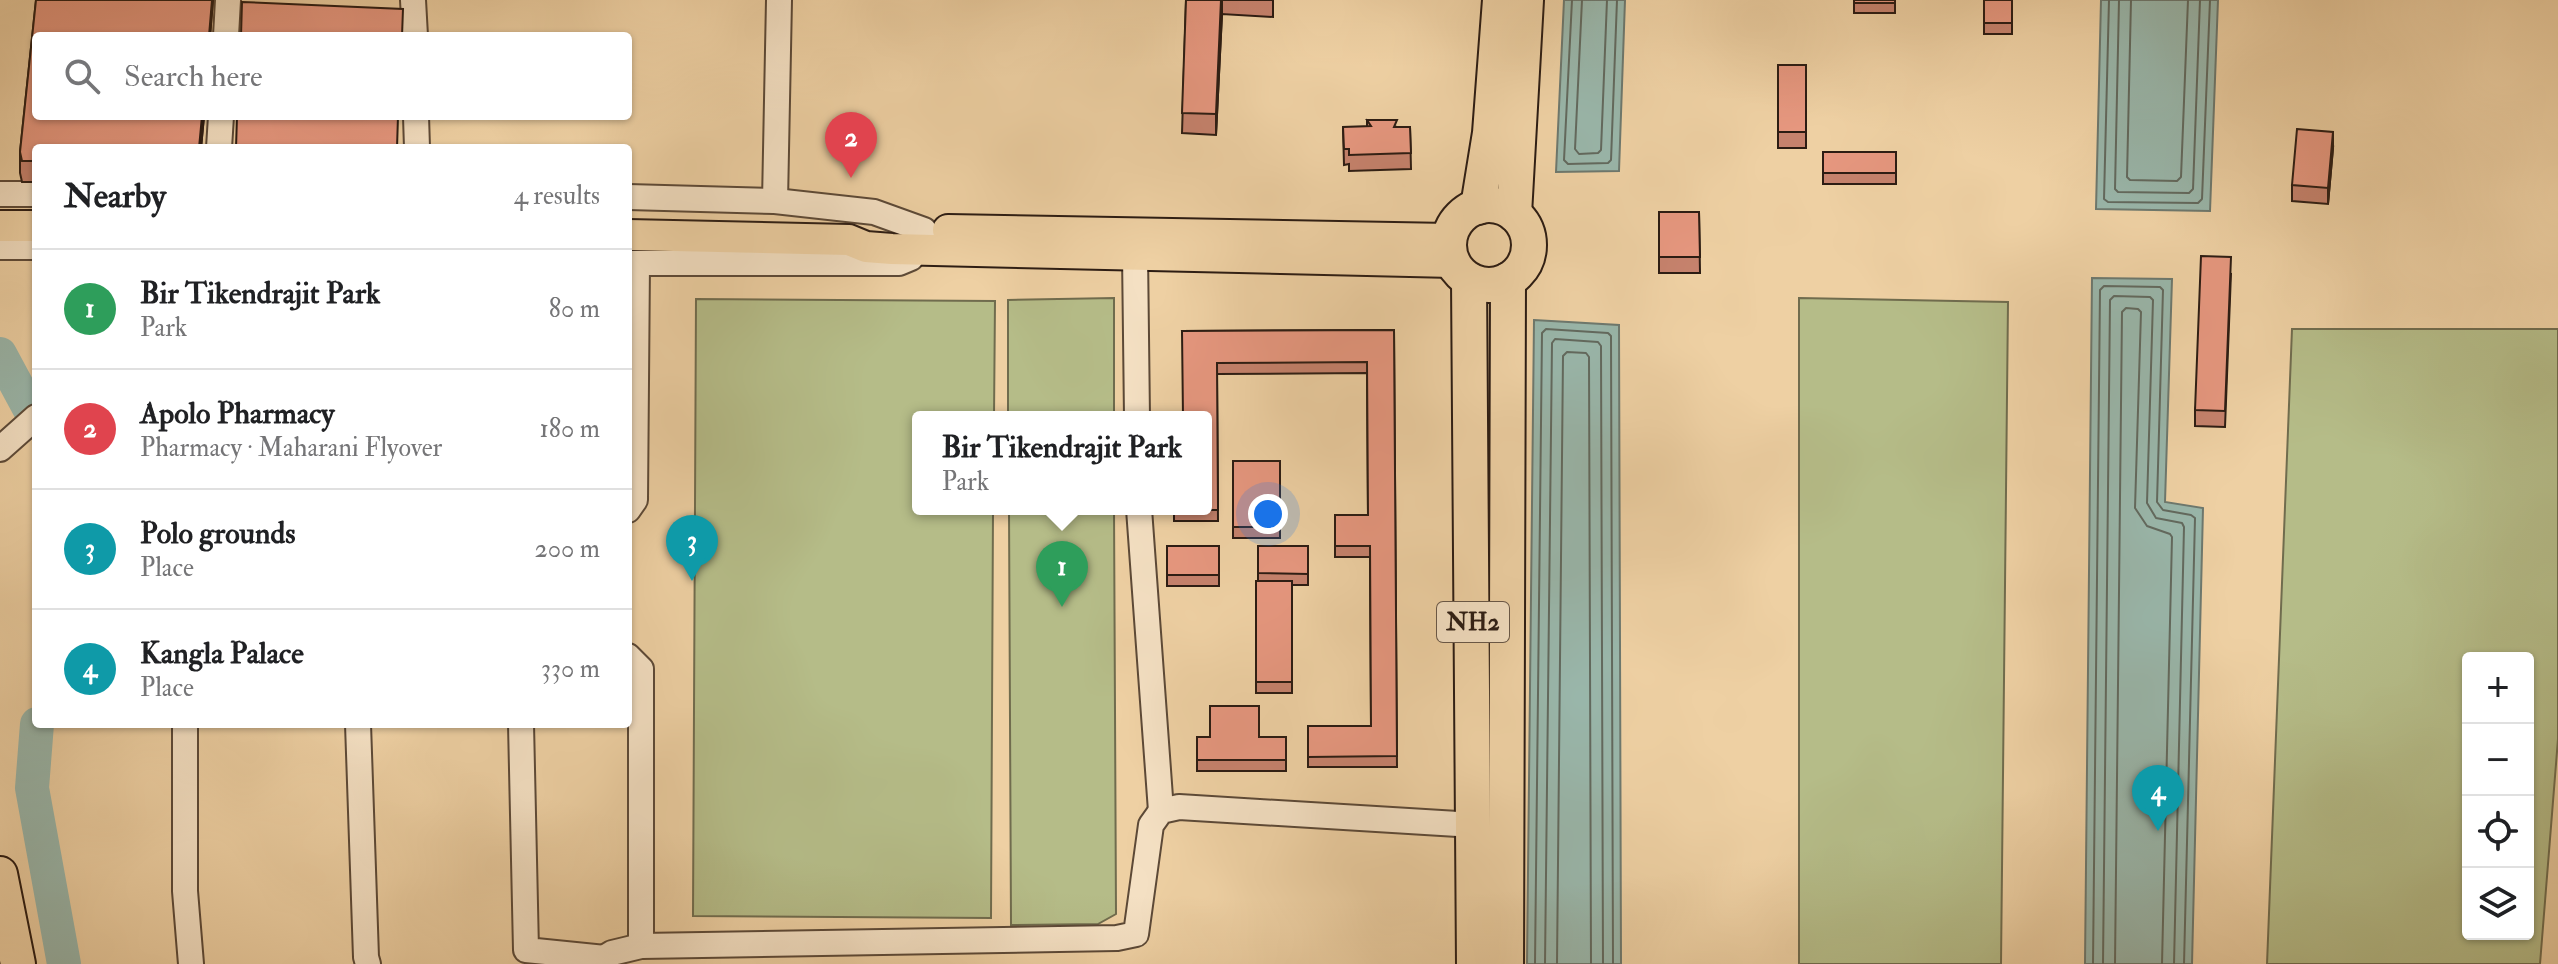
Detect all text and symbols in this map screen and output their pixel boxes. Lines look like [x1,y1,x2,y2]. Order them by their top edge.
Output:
search box [32,32,632,120]
icon: search [60,54,104,98]
text: Search here [124,58,263,95]
pin: 2 [825,112,877,178]
text: Nearby [64,175,166,218]
text: 4 results [514,180,600,212]
text: Bir Tikendrajit Park [140,275,380,312]
text: 1 [85,293,95,325]
text: 80 m [549,293,600,325]
text: Park [140,312,187,344]
text: Apolo Pharmacy [140,395,335,432]
popup [912,411,1212,515]
text: 2 [83,413,97,445]
text: 180 m [540,413,600,445]
text: Bir Tikendrajit Park [942,429,1182,466]
text: Pharmacy · Maharani Flyover [140,432,442,464]
text: Park [942,466,989,498]
your location [1248,494,1288,534]
text: Polo grounds [140,515,296,552]
pin: 3 [666,515,718,581]
text: 3 [85,533,95,565]
text: 200 m [535,533,600,565]
pin: 1 [1036,541,1088,607]
text: Place [140,552,194,584]
road number: NH2 [1437,602,1509,642]
text: Kangla Palace [140,635,304,672]
map controls [2462,652,2534,940]
button: + [2462,652,2534,724]
text: 4 [83,653,97,685]
text: 330 m [541,653,600,685]
text: Place [140,672,194,704]
button: − [2462,724,2534,796]
pin: 4 [2132,765,2184,831]
button: locate [2462,796,2534,868]
button: layers [2462,868,2534,940]

